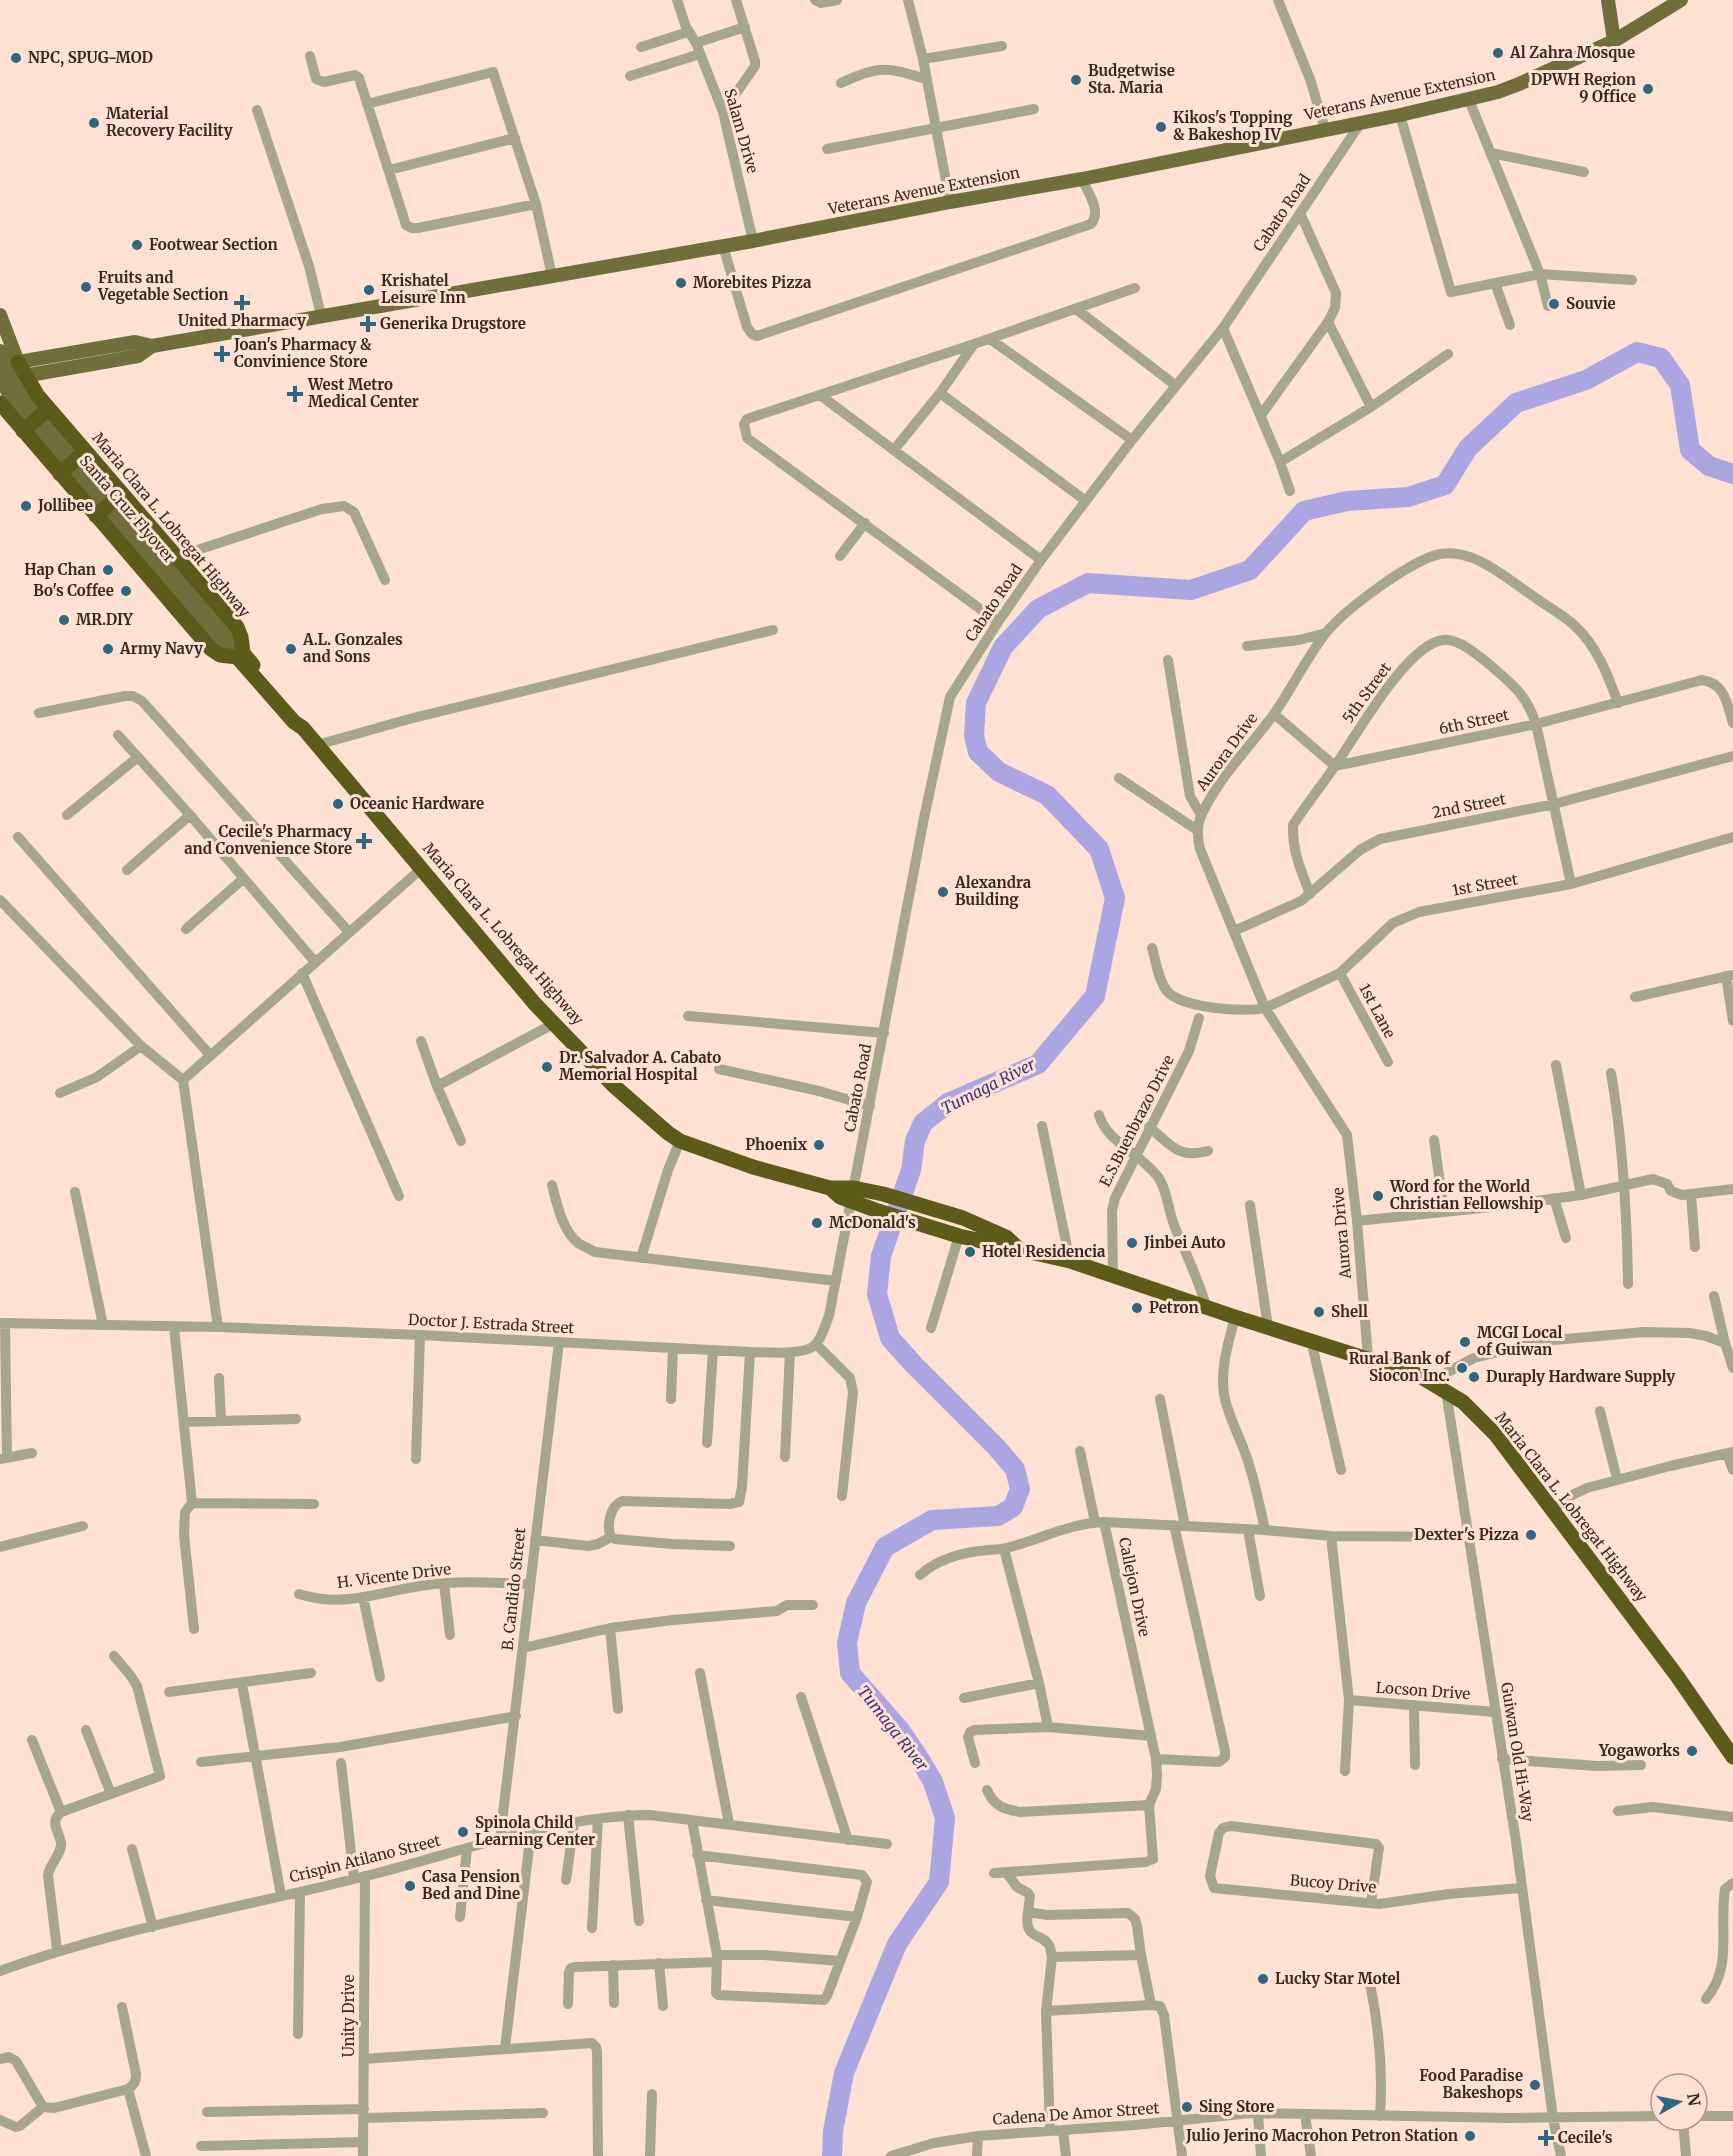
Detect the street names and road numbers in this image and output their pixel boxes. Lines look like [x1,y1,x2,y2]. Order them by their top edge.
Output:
street label: Veterans Avenue Extension [1302,65,1497,124]
street label: Salam Drive [720,86,763,176]
street label: Veterans Avenue Extension [826,163,1021,219]
street label: Cabato Road [1249,170,1314,255]
street label: Maria Clara L. Lobregat Highway [88,428,255,621]
street label: Santa Cruz Flyover [76,451,179,566]
street label: Cabato Road [961,560,1026,645]
street label: 5th Street [1338,659,1395,727]
street label: 6th Street [1437,705,1511,738]
street label: Aurora Drive [1191,709,1261,795]
street label: 2nd Street [1431,789,1507,822]
street label: Maria Clara L. Lobregat Highway [419,839,588,1029]
street label: 1st Street [1451,869,1519,900]
street label: 1st Lane [1355,980,1400,1041]
street label: Cabato Road [840,1042,875,1133]
street label: E.S.Buenbrazo Drive [1095,1052,1178,1190]
street label: Aurora Drive [1328,1186,1355,1281]
street label: Doctor J. Estrada Street [407,1310,575,1337]
street label: Maria Clara L. Lobregat Highway [1491,1408,1652,1606]
street label: B. Candido Street [498,1526,529,1651]
street label: Callejon Drive [1115,1536,1154,1638]
street label: H. Vicente Drive [336,1559,452,1592]
street label: Locson Drive [1375,1678,1471,1703]
street label: Guiwan Old Hi-Way [1497,1681,1538,1823]
street label: Crispin Atilano Street [287,1831,443,1886]
street label: Bucoy Drive [1289,1870,1377,1897]
street label: Unity Drive [339,1975,358,2057]
street label: Cadena De Amor Street [992,2098,1160,2129]

